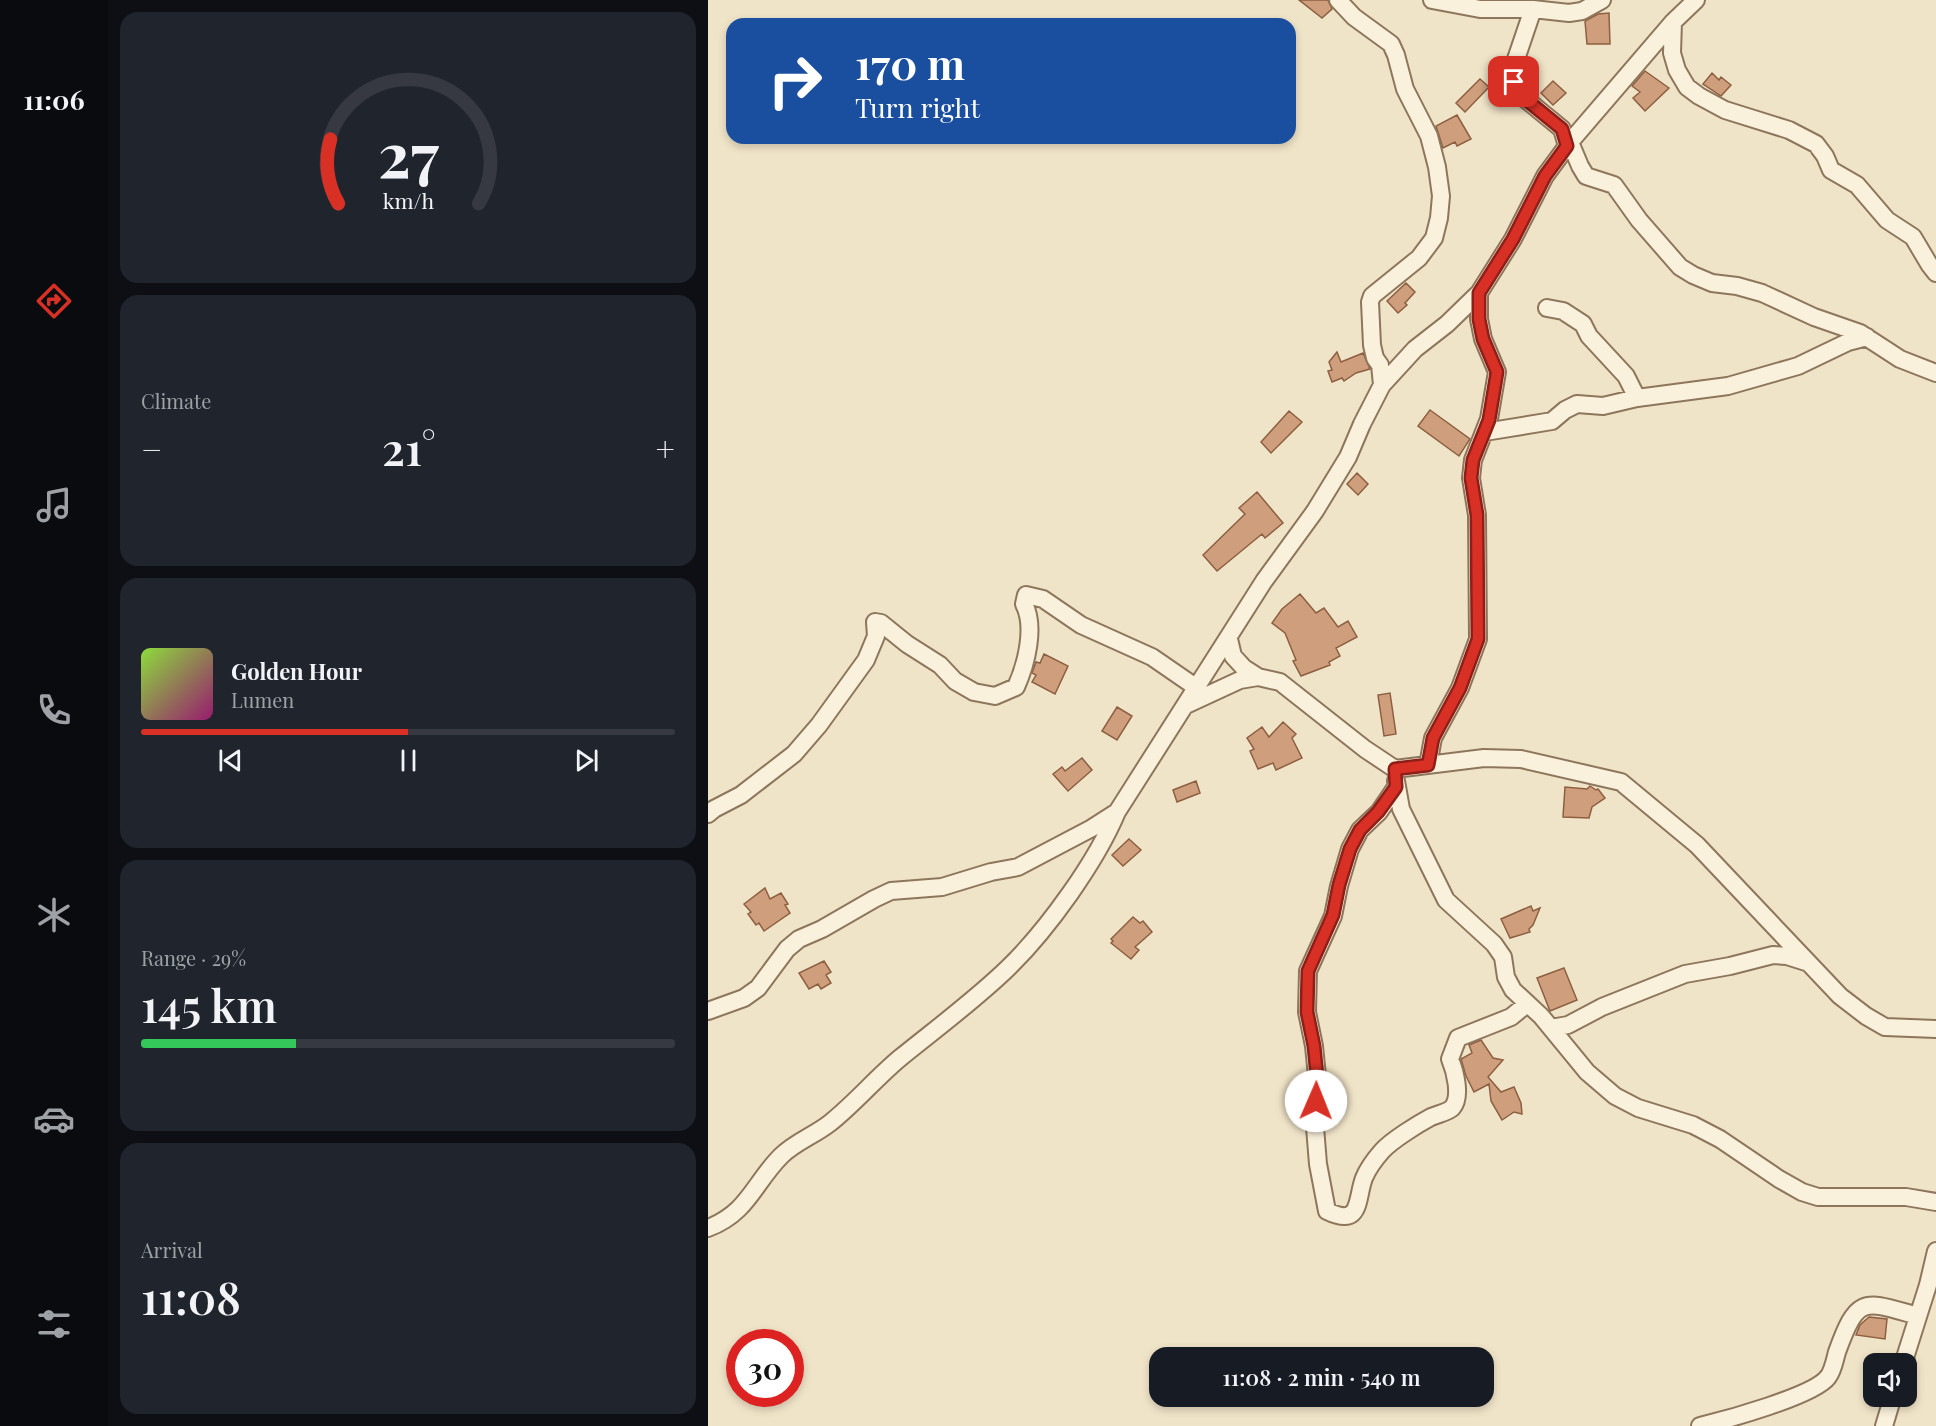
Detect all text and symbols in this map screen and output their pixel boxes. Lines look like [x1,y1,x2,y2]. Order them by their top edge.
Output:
text: 170 m [855,35,965,91]
icon: right [756,42,834,120]
pin [1488,56,1539,107]
icon: arrive [1497,65,1530,98]
text: 11:06 [23,81,85,117]
text: Turn right [855,89,980,125]
text: 27 [377,111,439,195]
text: km/h [382,187,434,215]
icon: directions [33,280,75,322]
text: Climate [141,387,211,414]
text: 21° [382,417,436,477]
text: − [141,426,162,470]
text: + [656,426,675,470]
icon: music [33,484,75,526]
text: Golden Hour [231,656,362,686]
text: Lumen [231,686,294,713]
icon: phone [33,689,75,731]
icon: previous [214,744,247,777]
icon: pause [392,744,425,777]
icon: next [570,744,603,777]
icon: climate [33,894,75,936]
text: Range · 29% [141,944,246,971]
text: 145 km [141,974,277,1034]
position arrow [1284,1069,1348,1133]
icon: car [33,1098,75,1140]
text: Arrival [141,1236,203,1263]
text: 11:08 [141,1266,241,1326]
icon: filters [33,1303,75,1345]
speed limit sign: 30 [726,1329,804,1407]
map controls [1863,1353,1917,1407]
button: sound [1863,1353,1917,1407]
text: 11:08 · 2 min · 540 m [1222,1362,1421,1392]

